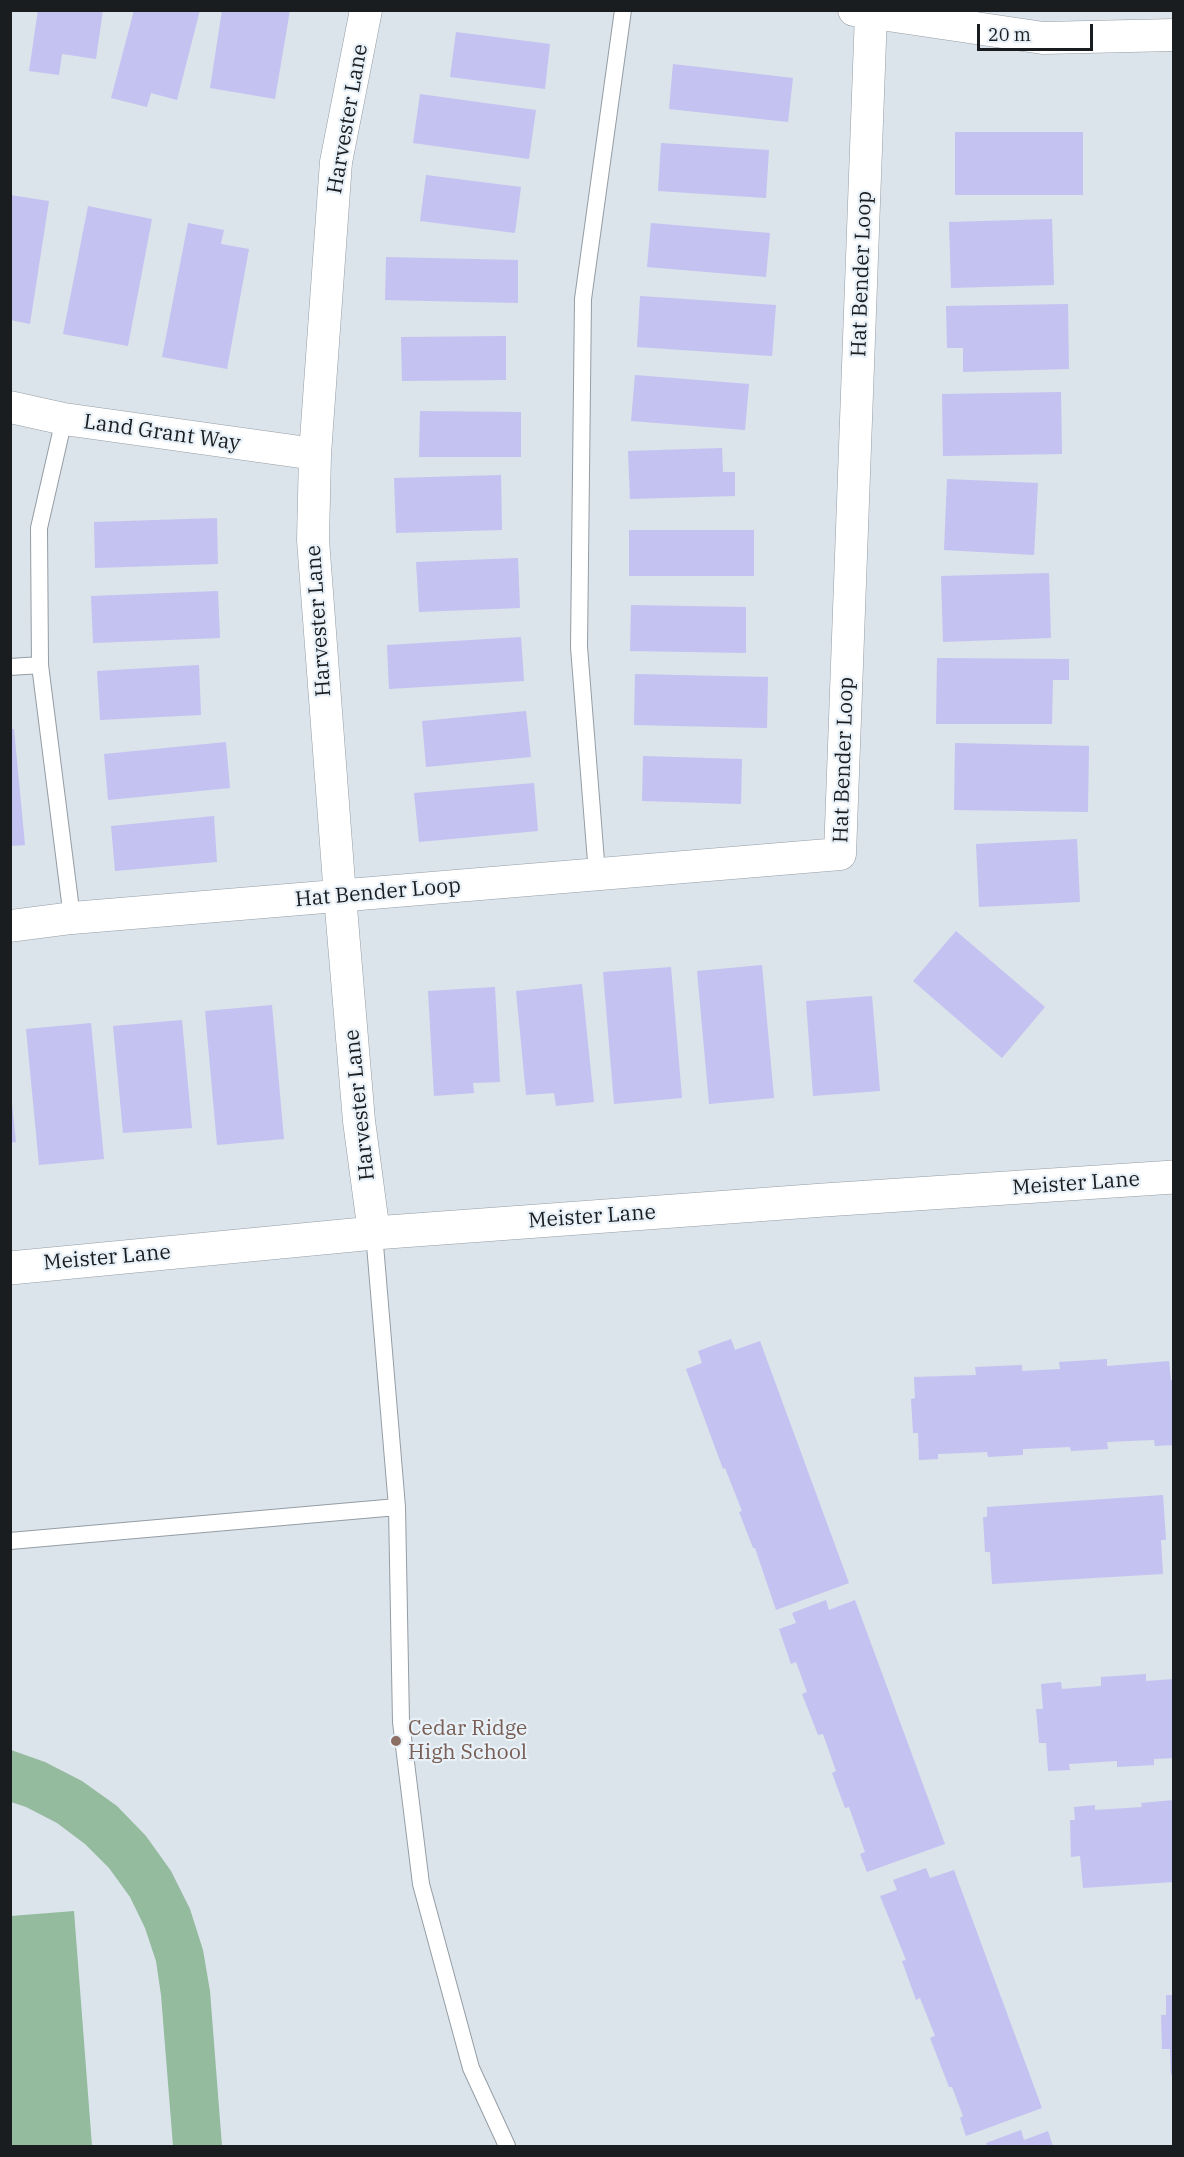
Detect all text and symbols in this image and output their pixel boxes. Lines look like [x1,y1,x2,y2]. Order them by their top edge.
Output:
scale bar [980,12,1096,50]
text: 20 m [988,23,1031,46]
street label: Harvester Lane [322,42,374,196]
street label: Hat Bender Loop [847,190,877,358]
street label: Land Grant Way [82,410,242,456]
street label: Harvester Lane [301,544,337,698]
street label: Hat Bender Loop [829,676,859,844]
street label: Hat Bender Loop [294,873,462,913]
street label: Harvester Lane [340,1028,380,1182]
street label: Meister Lane [1011,1167,1141,1201]
street label: Meister Lane [527,1200,657,1234]
street label: Meister Lane [42,1240,172,1276]
place label: Cedar Ridge High School [408,1716,527,1766]
marker: Cedar Ridge High School [389,1734,403,1748]

